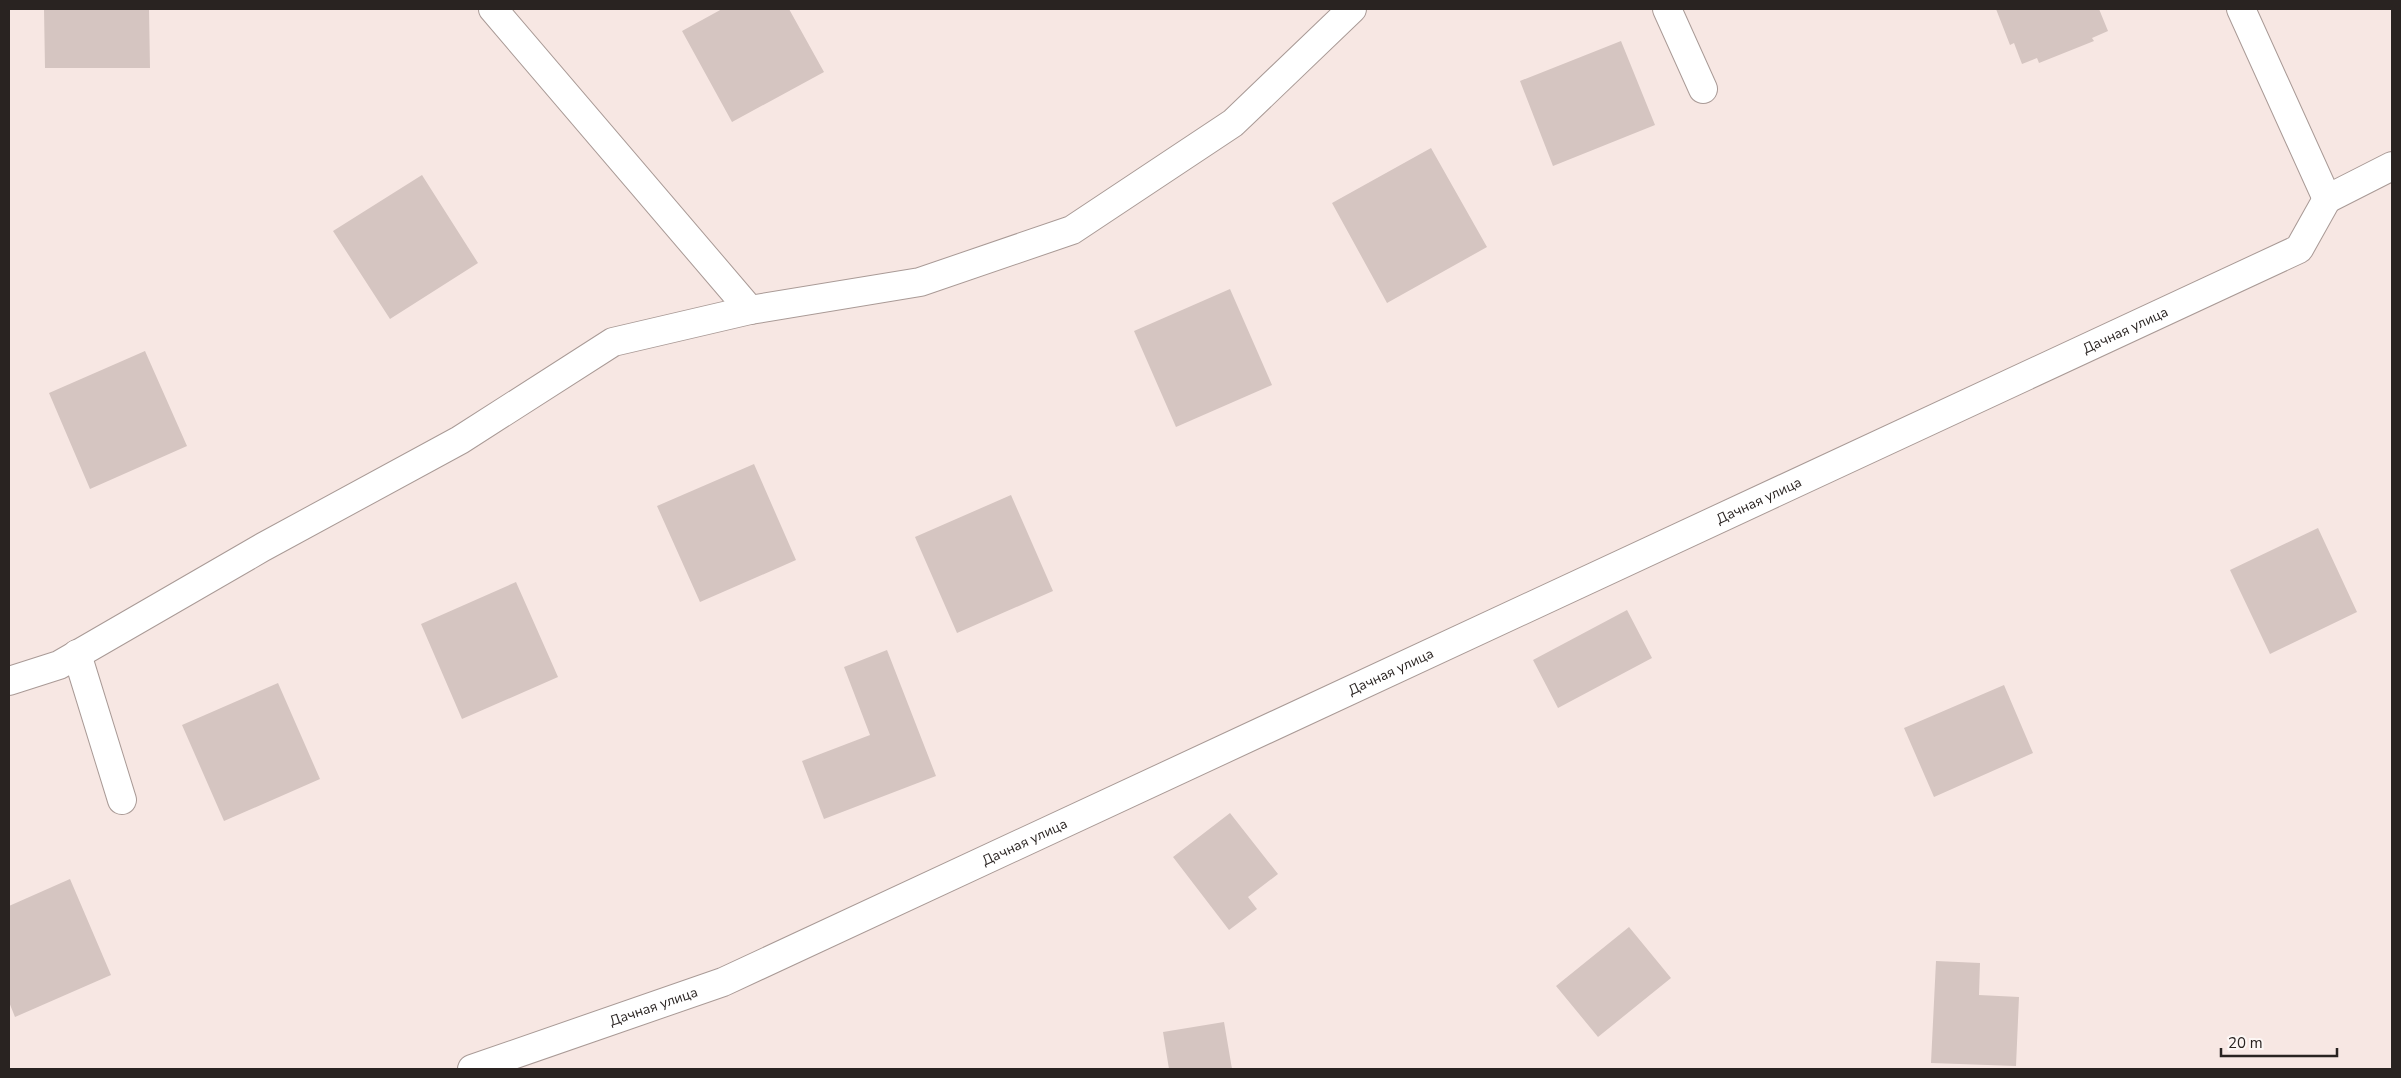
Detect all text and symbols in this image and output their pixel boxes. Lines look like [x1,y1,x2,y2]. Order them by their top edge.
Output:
street label: Дачная улица [2079,302,2171,358]
street label: Дачная улица [1713,472,1805,528]
street label: Дачная улица [1345,643,1436,700]
street label: Дачная улица [979,814,1070,870]
street label: Дачная улица [607,982,700,1030]
scale bar [2221,1026,2337,1058]
text: 20 m [2228,1033,2263,1053]

